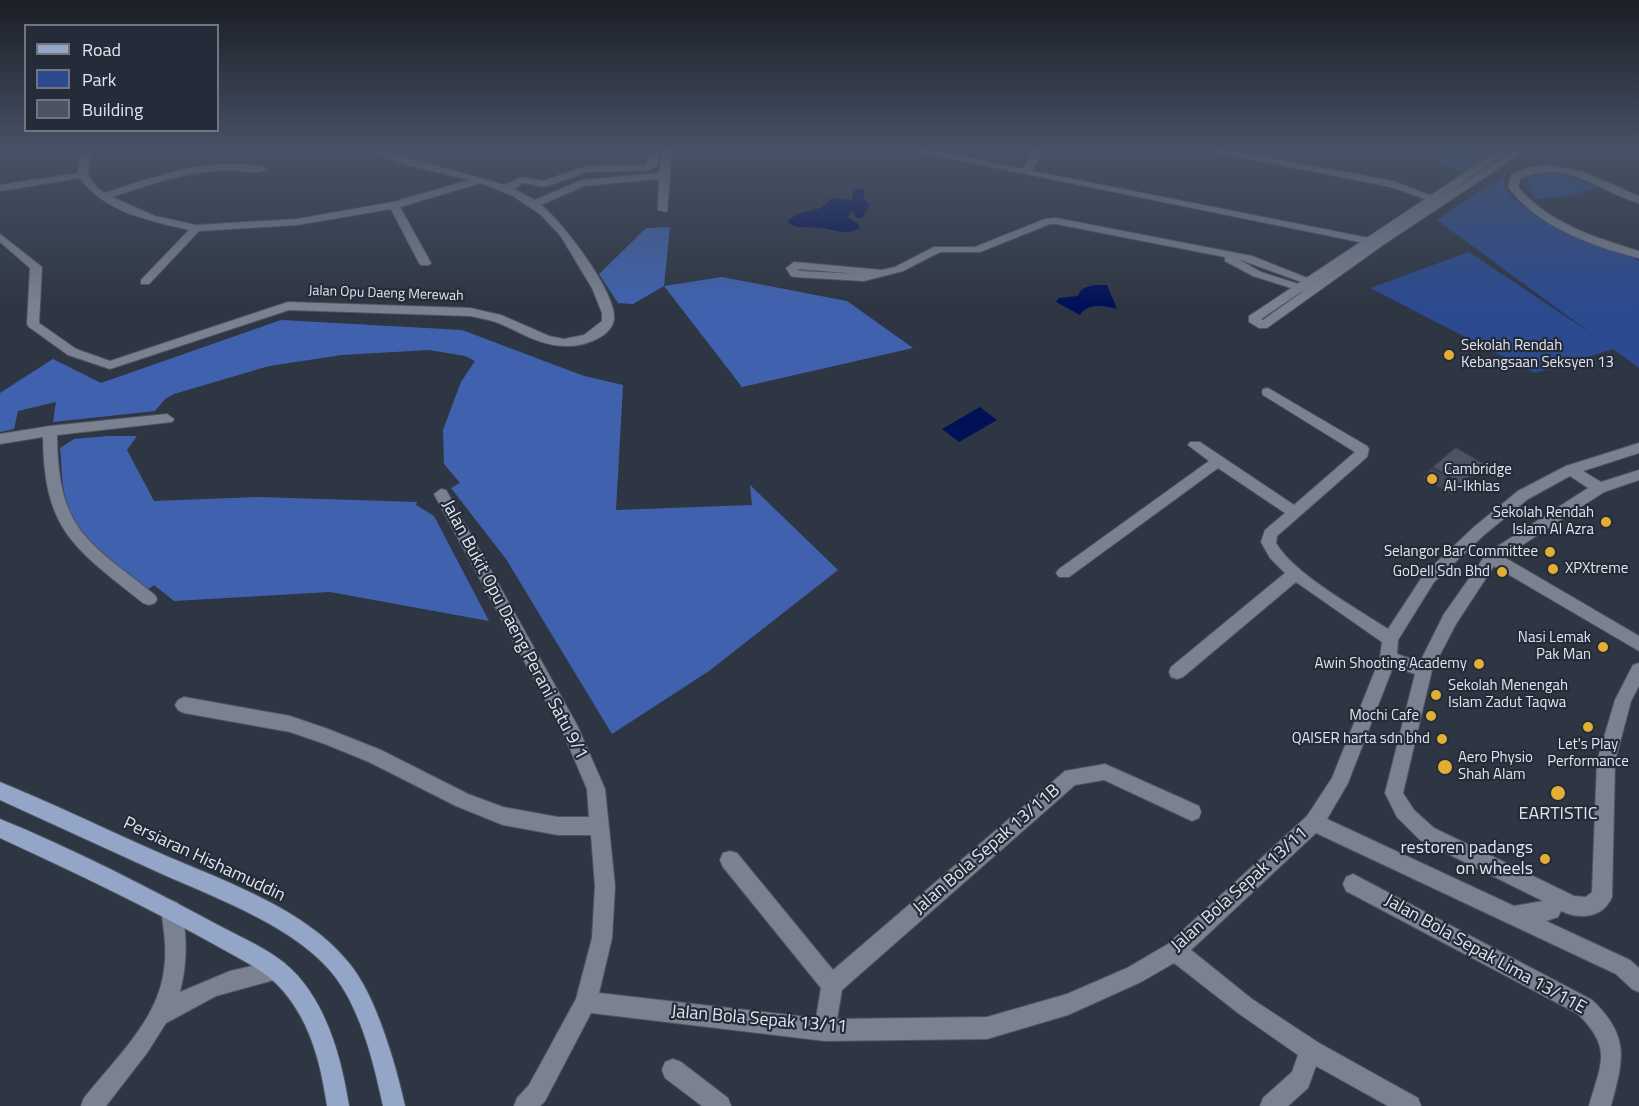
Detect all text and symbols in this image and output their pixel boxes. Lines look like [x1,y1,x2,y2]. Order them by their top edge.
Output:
legend [24,24,219,132]
text: Road [82,36,121,63]
text: Park [82,66,116,93]
text: Building [82,96,143,123]
street label: Jalan Opu Daeng Merewah [308,283,464,305]
place label: Sekolah Rendah Kebangsaan Seksyen 13 [1461,337,1614,372]
marker: Sekolah Rendah Kebangsaan Seksyen 13 [1442,348,1456,362]
place label: Cambridge Al-Ikhlas [1444,461,1512,496]
marker: Cambridge Al-Ikhlas [1425,472,1439,486]
street label: Jalan Bukit Opu Daeng Perani Satu 9/1 [436,497,592,763]
place label: Sekolah Rendah Islam Al Azra [1493,504,1594,539]
marker: Sekolah Rendah Islam Al Azra [1599,515,1613,529]
place label: Selangor Bar Committee [1384,543,1538,561]
marker: Selangor Bar Committee [1543,545,1557,559]
place label: XPXtreme [1565,560,1628,578]
marker: XPXtreme [1546,562,1560,576]
place label: GoDell Sdn Bhd [1393,563,1490,581]
marker: GoDell Sdn Bhd [1495,565,1509,579]
place label: Nasi Lemak Pak Man [1518,629,1591,664]
marker: Nasi Lemak Pak Man [1596,640,1610,654]
place label: Awin Shooting Academy [1315,655,1467,673]
marker: Awin Shooting Academy [1472,657,1486,671]
place label: Sekolah Menengah Islam Zadut Taqwa [1448,677,1568,712]
marker: Sekolah Menengah Islam Zadut Taqwa [1429,688,1443,702]
place label: Mochi Cafe [1349,707,1419,725]
marker: Mochi Cafe [1424,709,1438,723]
marker: Let's Play Performance [1581,720,1595,734]
place label: QAISER harta sdn bhd [1292,730,1430,748]
marker: QAISER harta sdn bhd [1435,732,1449,746]
place label: Let's Play Performance [1547,736,1629,771]
place label: Aero Physio Shah Alam [1458,749,1533,784]
marker: Aero Physio Shah Alam [1436,758,1454,776]
street label: Jalan Bola Sepak 13/11B [909,780,1065,920]
marker: EARTISTIC [1549,784,1567,802]
place label: EARTISTIC [1519,804,1597,826]
street label: Persiaran Hishamuddin [119,813,289,907]
street label: Jalan Bola Sepak 13/11 [1167,823,1313,957]
place label: restoren padangs on wheels [1401,838,1533,880]
marker: restoren padangs on wheels [1538,852,1552,866]
street label: Jalan Bola Sepak Lima 13/11E [1381,891,1589,1019]
street label: Jalan Bola Sepak 13/11 [670,1002,848,1038]

